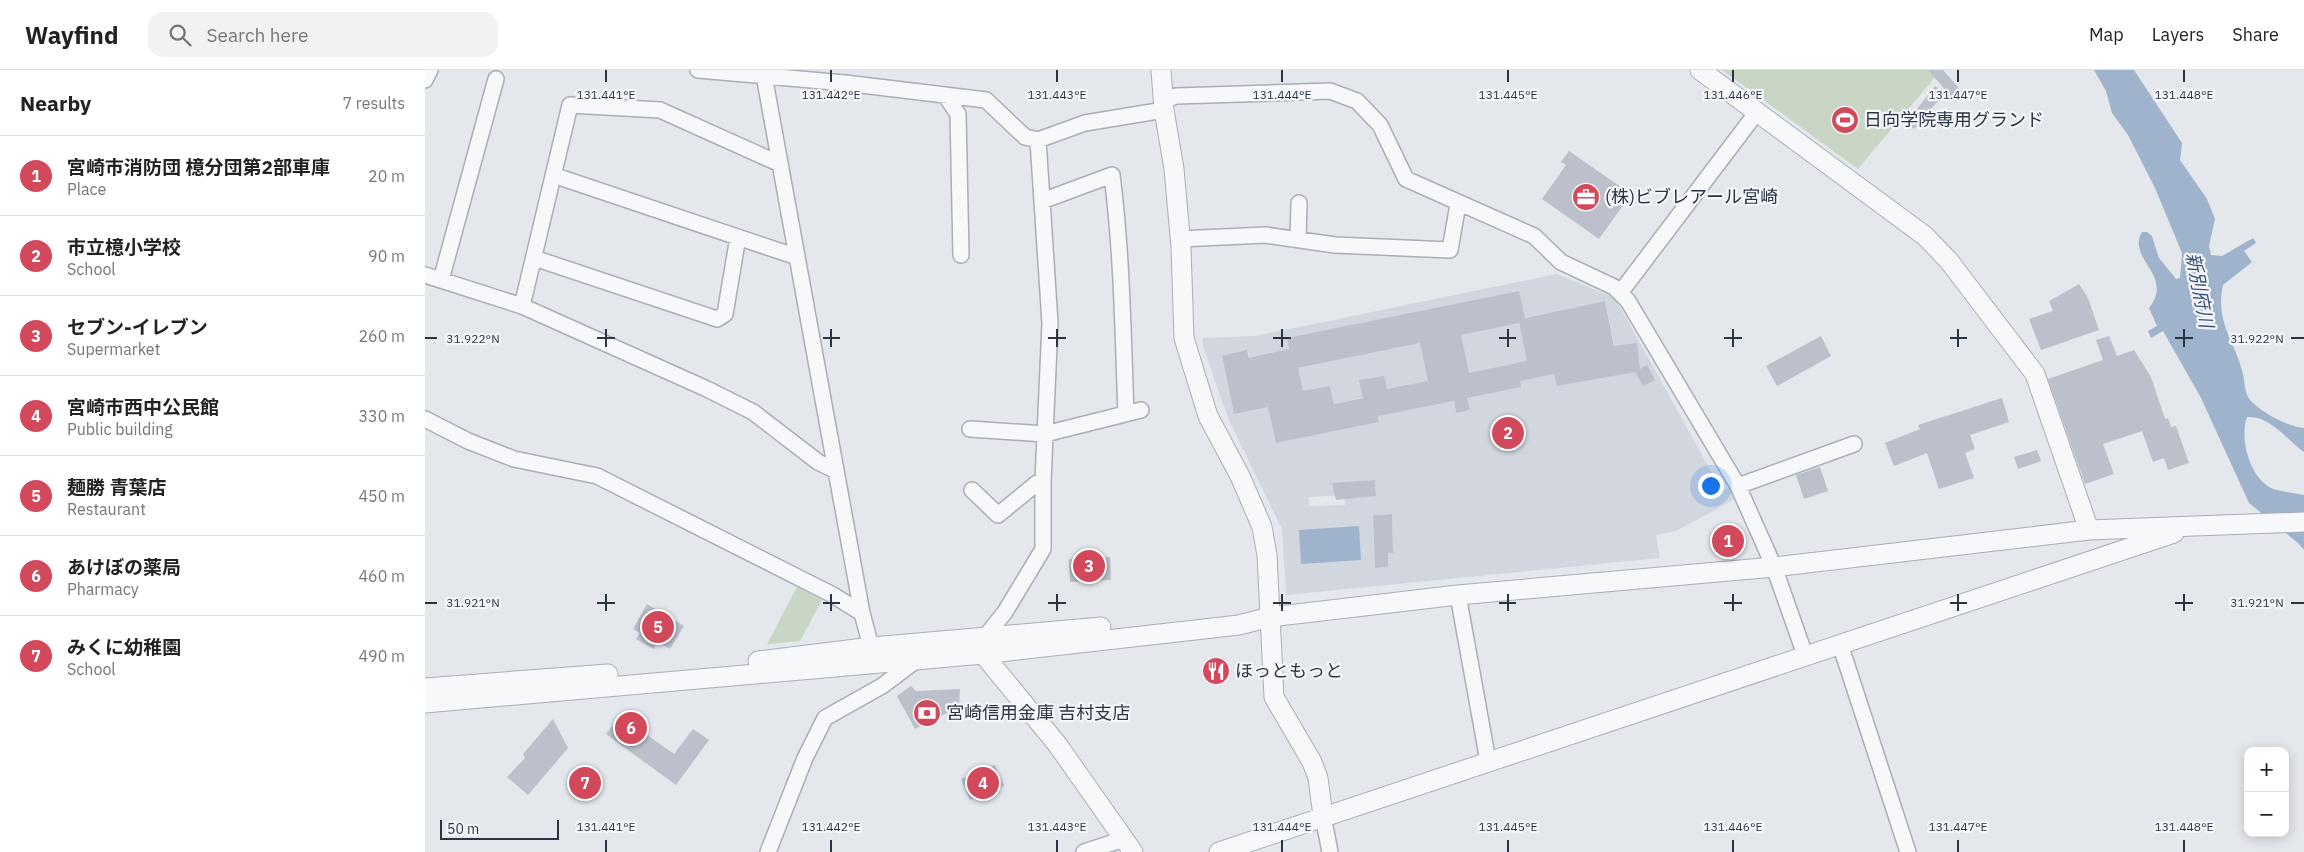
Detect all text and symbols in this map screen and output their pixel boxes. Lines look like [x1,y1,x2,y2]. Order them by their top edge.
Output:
search box [148,12,498,57]
text: Wayfind [25,19,118,51]
icon: search [166,21,194,49]
text: Search here [206,23,308,47]
text: Map [2089,23,2124,46]
text: Layers [2152,23,2204,46]
text: Share [2232,23,2279,46]
text: 131.441°E [576,87,636,102]
text: 131.442°E [801,87,861,102]
text: 131.443°E [1027,87,1087,102]
text: 131.444°E [1252,87,1312,102]
text: 131.445°E [1478,87,1538,102]
text: 131.446°E [1703,87,1763,102]
text: 131.447°E [1928,87,1988,102]
text: 131.448°E [2154,87,2214,102]
text: Nearby [20,89,91,117]
text: 7 results [342,93,405,113]
sports icon: 日向学院専用グランド [1830,105,1860,135]
place label: 日向学院専用グランド [1864,108,2044,131]
text: 宮崎市消防団 檍分団第2部車庫 [67,155,330,179]
text: 1 [31,166,41,186]
text: 20 m [368,166,405,186]
text: Place [67,179,106,199]
office icon: (株)ビブレアール宮崎 [1571,182,1601,212]
place label: (株)ビブレアール宮崎 [1605,185,1778,208]
text: 市立檍小学校 [67,235,181,259]
text: 2 [31,246,41,266]
text: 90 m [368,246,405,266]
water label: 新別府川 [2181,250,2219,332]
text: School [67,259,116,279]
text: セブン-イレブン [67,315,208,339]
text: 3 [31,326,41,346]
text: 260 m [358,326,405,346]
text: 31.922°N [446,331,500,346]
text: 31.922°N [2230,331,2284,346]
text: Supermarket [67,339,160,359]
text: 宮崎市西中公民館 [67,395,219,419]
text: 4 [31,406,41,426]
text: 330 m [358,406,405,426]
pin: 2 [1492,414,1524,452]
text: Public building [67,419,173,439]
your location [1698,473,1724,499]
text: 麺勝 青葉店 [67,475,166,499]
text: 5 [31,486,41,506]
text: 450 m [358,486,405,506]
text: Restaurant [67,499,146,519]
pin: 1 [1712,522,1744,560]
pin: 3 [1073,547,1105,585]
text: あけぼの薬局 [67,555,181,579]
text: 6 [31,566,41,586]
text: 460 m [358,566,405,586]
text: Pharmacy [67,579,139,599]
text: 31.921°N [446,595,500,610]
text: 31.921°N [2230,595,2284,610]
pin: 5 [642,608,674,646]
text: みくに幼稚園 [67,635,181,659]
text: 7 [31,646,41,666]
text: 490 m [358,646,405,666]
restaurant icon: ほっともっと [1201,656,1231,686]
text: School [67,659,116,679]
place label: ほっともっと [1235,659,1343,682]
bank icon: 宮崎信用金庫 吉村支店 [912,698,942,728]
place label: 宮崎信用金庫 吉村支店 [946,701,1130,724]
pin: 6 [615,709,647,747]
map controls [2244,747,2289,837]
button: + [2244,747,2289,792]
pin: 7 [569,764,601,802]
pin: 4 [967,764,999,802]
button: − [2244,792,2289,837]
scale bar [440,817,559,840]
text: 131.441°E [576,819,636,834]
text: 131.442°E [801,819,861,834]
text: 131.443°E [1027,819,1087,834]
text: 131.444°E [1252,819,1312,834]
text: 131.445°E [1478,819,1538,834]
text: 131.446°E [1703,819,1763,834]
text: 131.447°E [1928,819,1988,834]
text: 131.448°E [2154,819,2214,834]
text: 50 m [447,820,479,838]

